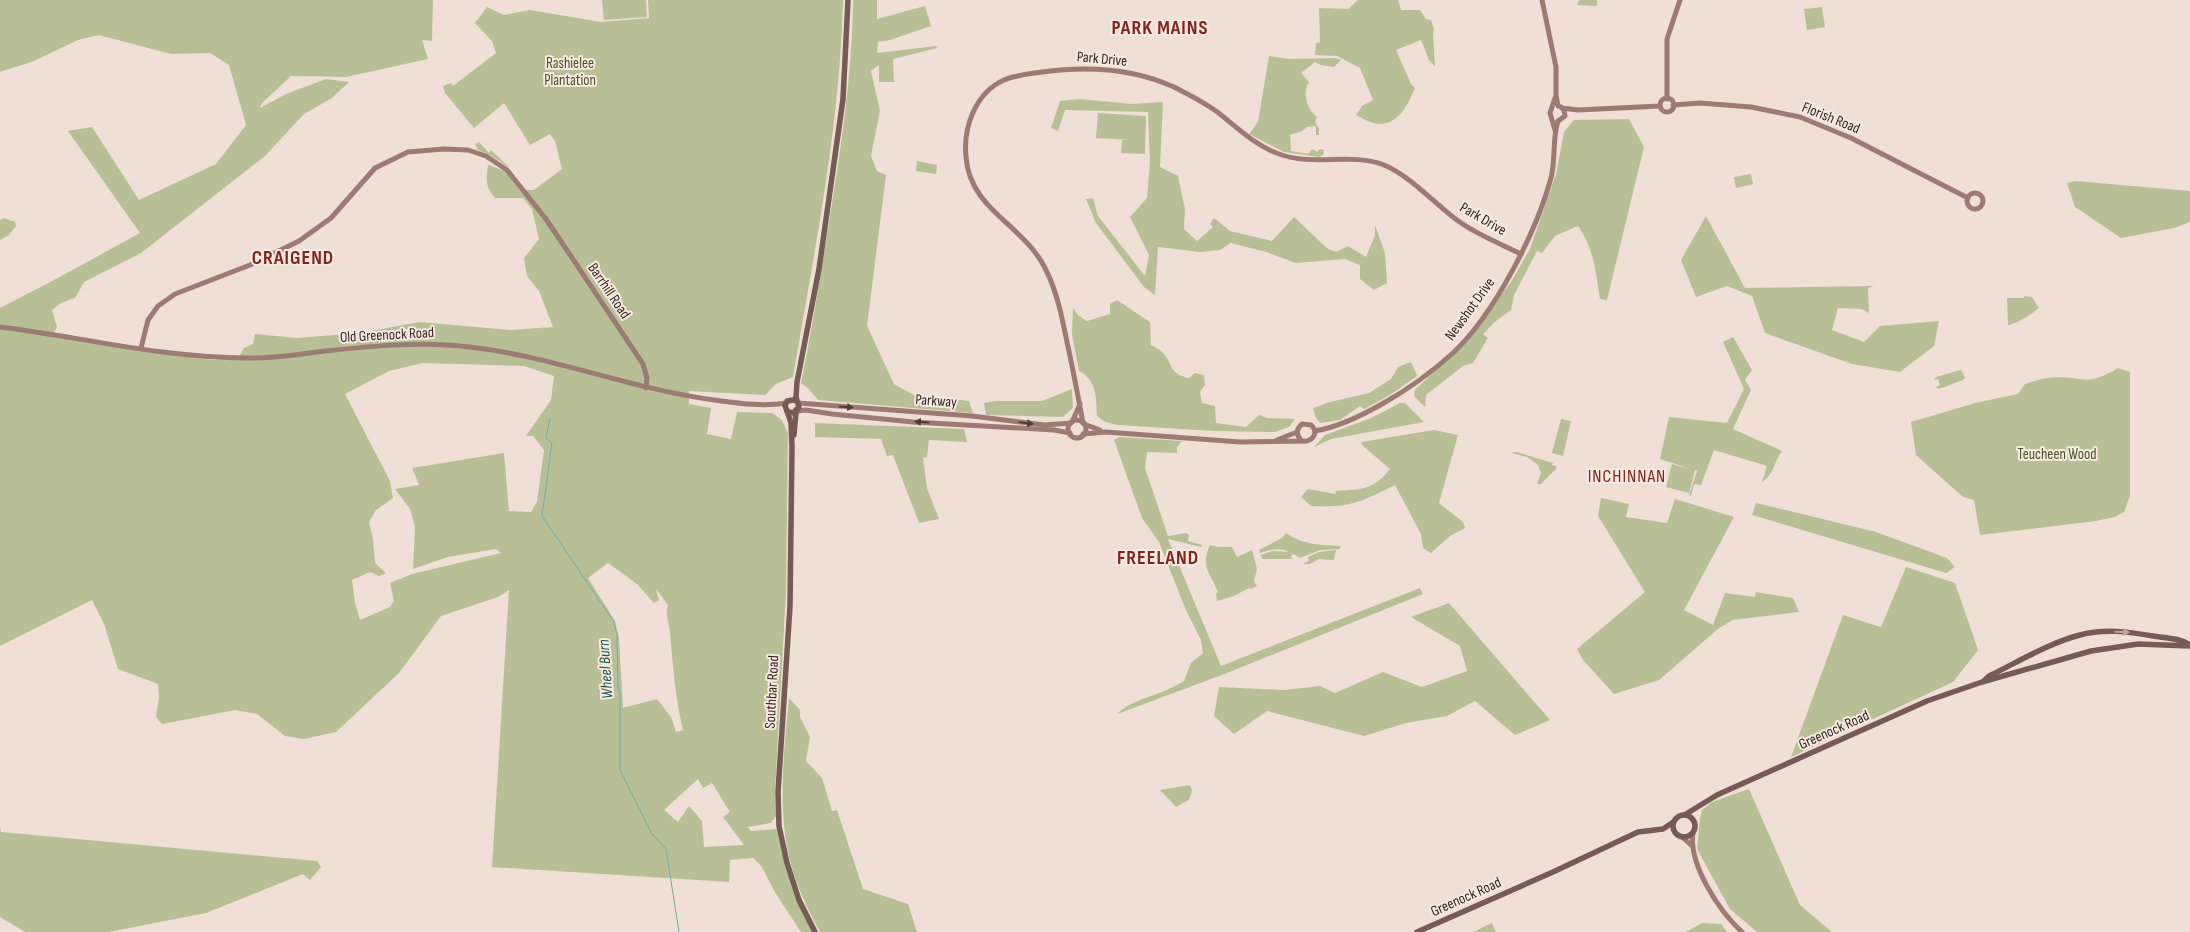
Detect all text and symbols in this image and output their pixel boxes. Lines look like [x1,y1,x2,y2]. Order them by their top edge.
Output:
district label: PARK MAINS [1112,16,1208,40]
street label: Park Drive [1076,47,1128,71]
park label: Rashielee Plantation [544,54,596,90]
street label: Florish Road [1799,98,1863,138]
street label: Park Drive [1456,198,1510,240]
district label: CRAIGEND [252,246,334,270]
street label: Barrhill Road [583,259,635,323]
street label: Newshot Drive [1441,274,1499,344]
street label: Old Greenock Road [339,323,435,347]
street label: Parkway [915,390,958,412]
one-way arrow [839,403,855,411]
one-way arrow [914,418,930,426]
one-way arrow [1018,419,1034,427]
park label: Teucheen Wood [2018,445,2096,464]
district label: INCHINNAN [1588,466,1666,487]
district label: FREELAND [1117,546,1199,570]
one-way arrow [2115,628,2131,636]
water label: Wheel Burn [594,638,618,699]
street label: Southbar Road [761,655,783,729]
street label: Greenock Road [1796,706,1872,754]
street label: Greenock Road [1428,873,1504,921]

